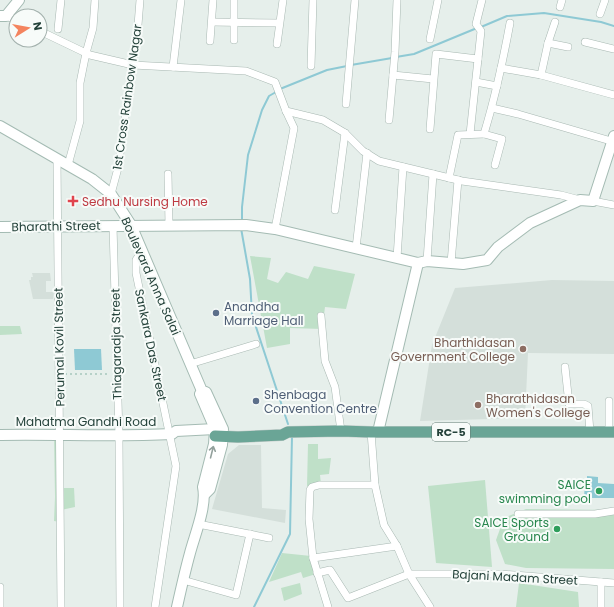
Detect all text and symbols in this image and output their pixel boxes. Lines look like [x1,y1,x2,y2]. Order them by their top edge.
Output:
north arrow [8,8,48,48]
text: N [29,21,46,32]
street label: 1st Cross Rainbow Nagar [108,23,146,171]
place label: Sedhu Nursing Home [82,193,208,210]
marker: Sedhu Nursing Home [67,195,79,207]
street label: Boulevard Anna Salai [117,214,185,338]
street label: Bharathi Street [11,217,101,235]
street label: Perumal Kovil Street [49,287,69,407]
street label: Sankara Das Street [131,287,171,403]
street label: Thiagaradja Street [107,288,125,400]
place label: Anandha Marriage Hall [224,298,304,329]
marker: Anandha Marriage Hall [211,308,221,318]
place label: Bharthidasan Government College [391,334,515,365]
marker: Bharthidasan Government College [518,344,528,354]
place label: Shenbaga Convention Centre [264,386,377,417]
place label: Bharathidasan Women's College [486,390,590,421]
marker: Shenbaga Convention Centre [251,396,261,406]
marker: Bharathidasan Women's College [473,400,483,410]
street label: Mahatma Gandhi Road [16,413,156,430]
road number: RC-5 [432,423,470,441]
one-way arrow [208,446,216,459]
place label: SAICE swimming pool [499,476,591,507]
marker: SAICE swimming pool [594,486,604,496]
place label: SAICE Sports Ground [474,514,549,545]
marker: SAICE Sports Ground [552,524,562,534]
street label: Bajani Madam Street [452,565,578,589]

